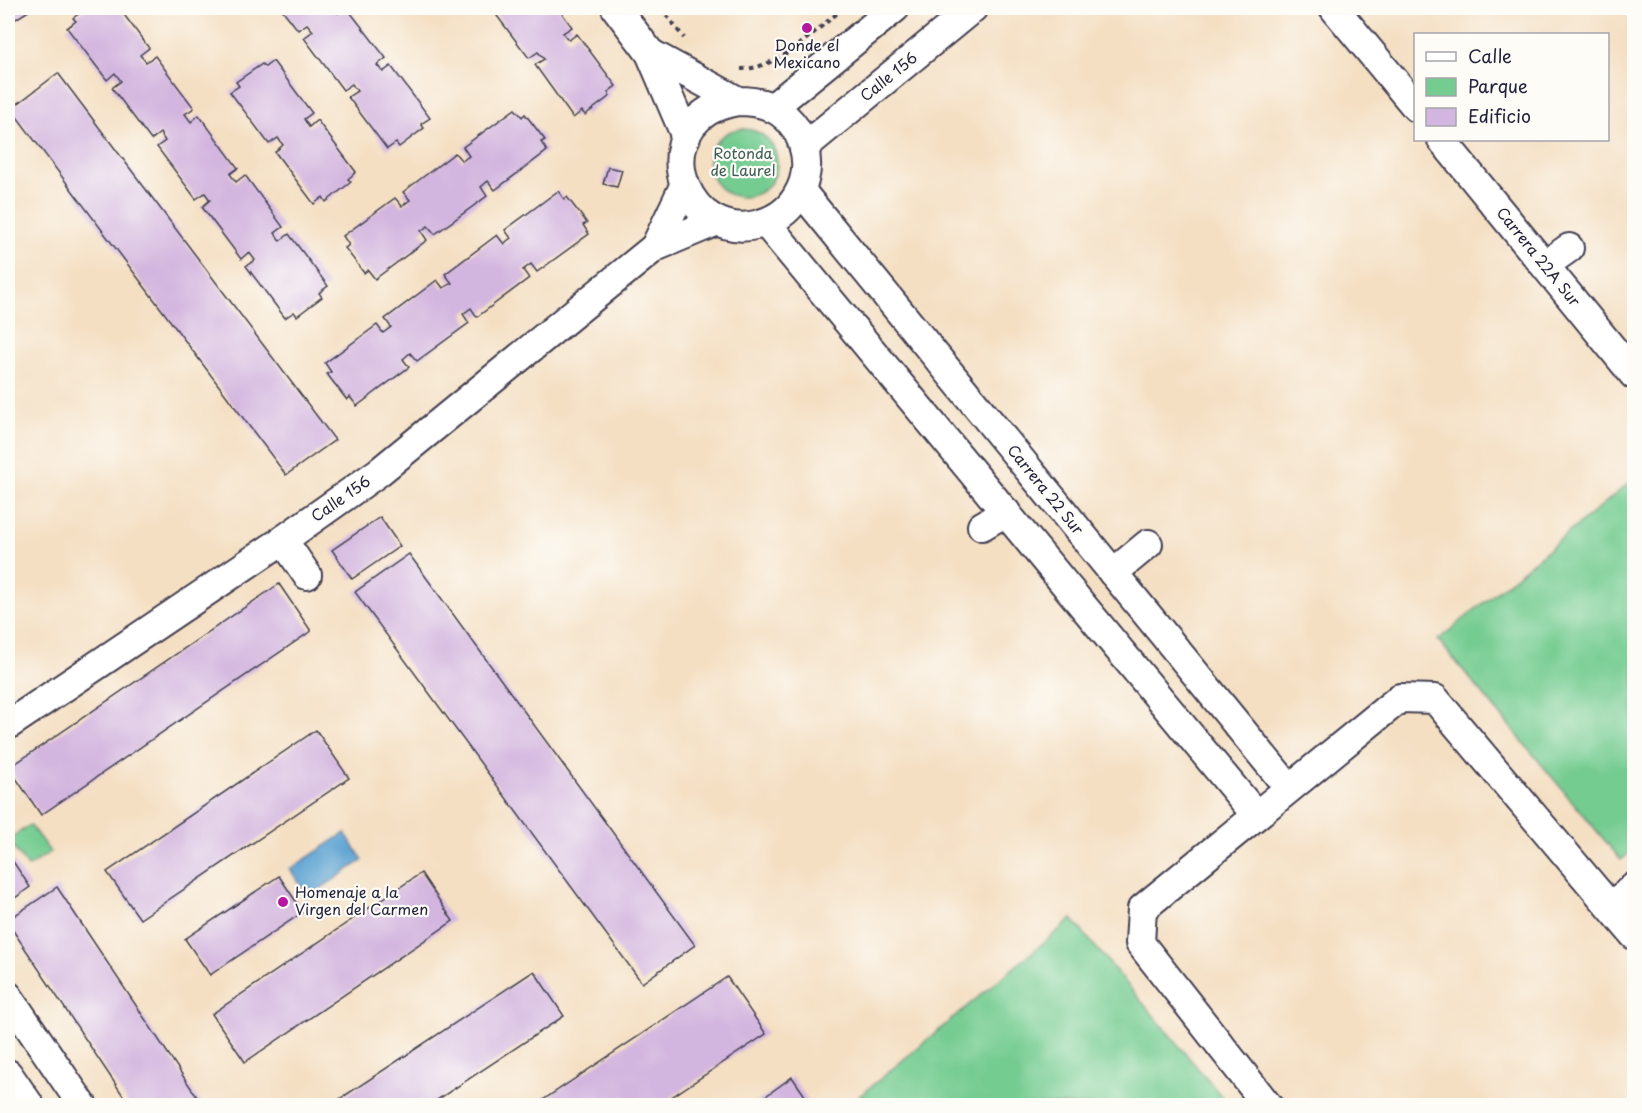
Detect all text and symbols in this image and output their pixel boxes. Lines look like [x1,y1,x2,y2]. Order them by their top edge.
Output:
marker: Donde el Mexicano [800,21,814,35]
place label: Donde el Mexicano [774,33,840,73]
legend [1414,33,1609,141]
text: Calle [1468,42,1512,69]
street label: Calle 156 [854,46,922,106]
text: Parque [1468,72,1528,99]
text: Edificio [1468,102,1531,129]
park label: Rotonda de Laurel [710,141,776,181]
street label: Carrera 22A Sur [1492,201,1587,311]
street label: Carrera 22 Sur [1002,439,1090,539]
street label: Calle 156 [306,469,375,527]
place label: Homenaje a la Virgen del Carmen [295,880,428,920]
marker: Homenaje a la Virgen del Carmen [276,895,290,909]

